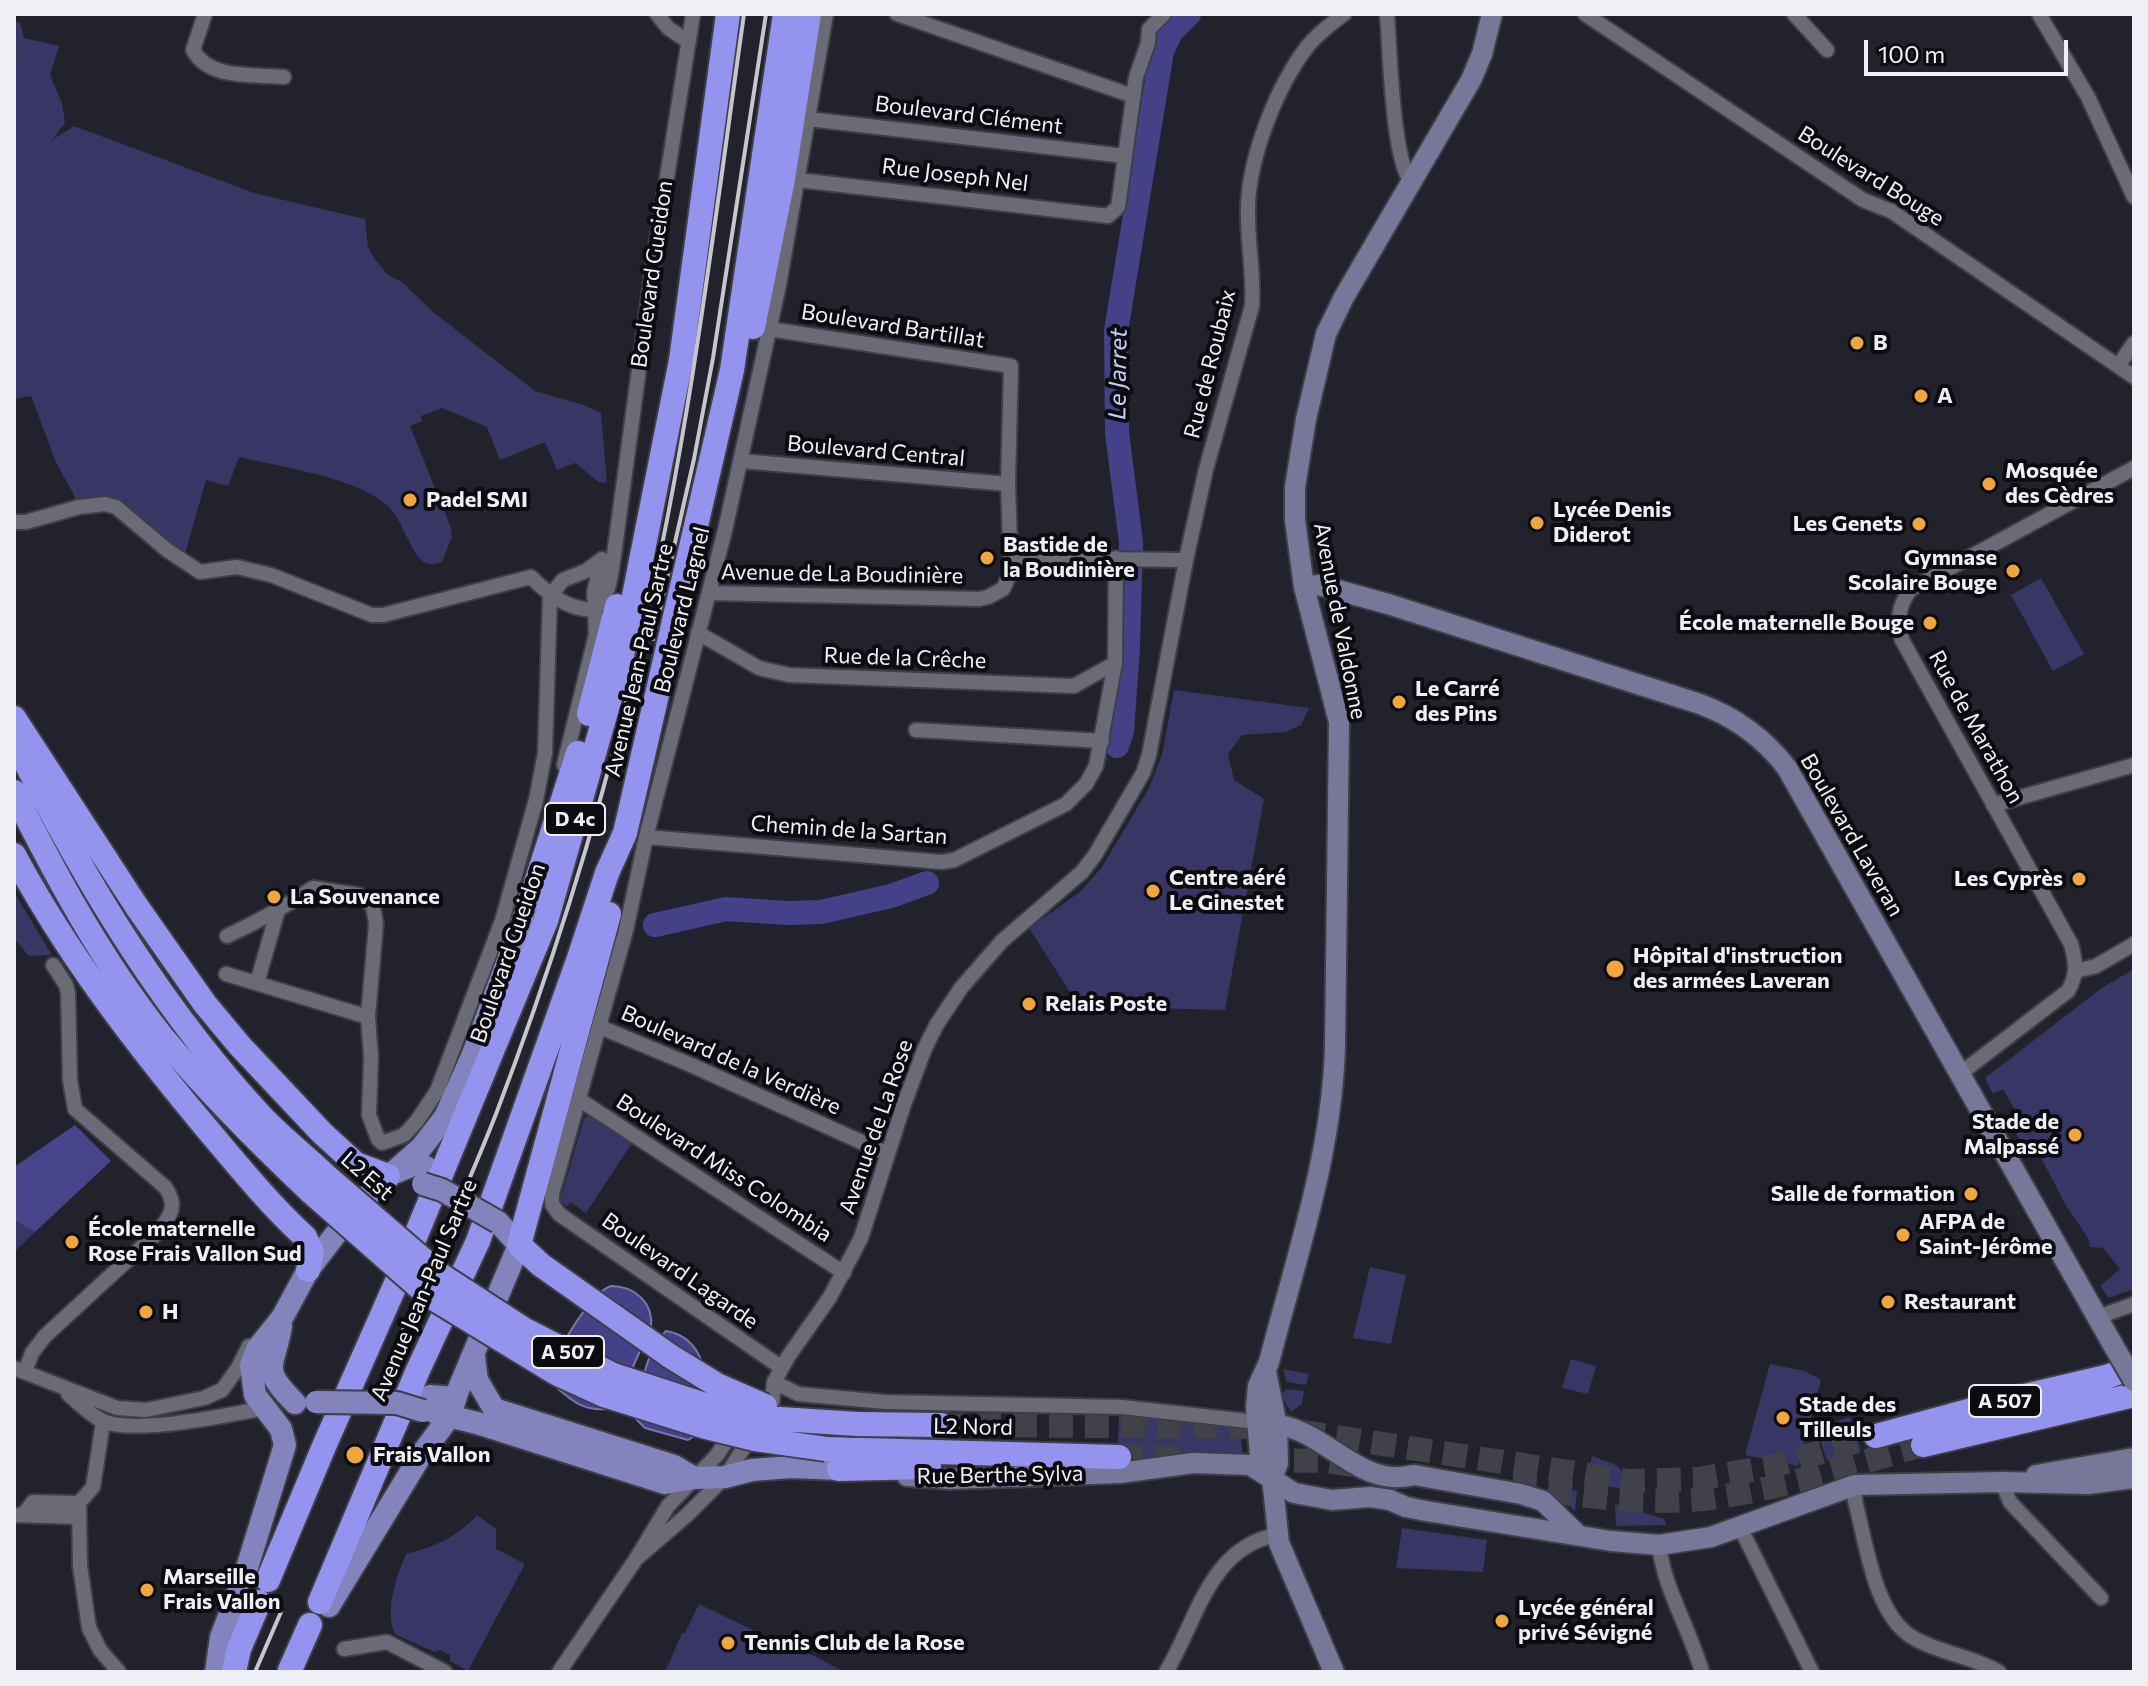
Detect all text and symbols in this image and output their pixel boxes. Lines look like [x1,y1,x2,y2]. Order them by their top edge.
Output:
scale bar [1868,24,2072,74]
text: 100 m [1878,39,1945,68]
street label: Boulevard Clément [874,90,1064,140]
street label: Boulevard Bouge [1793,120,1949,232]
street label: Rue Joseph Nel [880,153,1030,197]
street label: Boulevard Gueidon [626,179,678,369]
street label: Rue de Roubaix [1179,287,1241,441]
street label: Boulevard Bartillat [799,298,987,354]
water label: Le Jarret [1103,328,1133,420]
place label: B [1873,330,1888,356]
marker: B [1848,334,1866,352]
place label: A [1937,383,1953,409]
marker: A [1912,387,1930,405]
street label: Boulevard Central [786,430,966,472]
place label: Mosquée des Cèdres [2005,458,2114,510]
marker: Mosquée des Cèdres [1980,475,1998,493]
place label: Padel SMI [426,487,528,513]
marker: Padel SMI [401,491,419,509]
place label: Lycée Denis Diderot [1553,497,1671,548]
place label: Les Genets [1793,511,1903,537]
marker: Lycée Denis Diderot [1528,514,1546,532]
marker: Les Genets [1910,515,1928,533]
street label: Avenue de Valdonne [1308,520,1372,722]
street label: Boulevard Lagnel [649,524,715,696]
place label: Bastide de la Boudinière [1003,532,1135,584]
street label: Avenue Jean-Paul Sartre [599,541,679,779]
place label: Gymnase Scolaire Bouge [1848,545,1997,596]
marker: Bastide de la Boudinière [978,549,996,567]
street label: Avenue de La Boudinière [721,559,963,589]
marker: Gymnase Scolaire Bouge [2004,562,2022,580]
place label: École maternelle Bouge [1679,610,1914,636]
marker: École maternelle Bouge [1921,614,1939,632]
street label: Rue de la Crêche [823,642,987,674]
street label: Rue de Marathon [1923,646,2029,808]
place label: Le Carré des Pins [1415,676,1500,728]
marker: Le Carré des Pins [1390,693,1408,711]
street label: Boulevard Laveran [1795,749,1909,921]
road number: D 4c [545,803,605,835]
street label: Chemin de la Sartan [750,810,948,850]
street label: Boulevard Gueidon [465,860,551,1046]
place label: Centre aéré Le Ginestet [1169,865,1286,916]
place label: Les Cyprès [1954,866,2063,892]
marker: Les Cyprès [2070,870,2088,888]
marker: Centre aéré Le Ginestet [1144,882,1162,900]
place label: La Souvenance [290,884,440,910]
marker: La Souvenance [265,888,283,906]
place label: Hôpital d'instruction des armées Laveran [1633,943,1843,994]
marker: Hôpital d'instruction des armées Laveran [1604,958,1626,980]
place label: Relais Poste [1045,991,1167,1017]
marker: Relais Poste [1020,995,1038,1013]
street label: Boulevard de la Verdière [617,1000,845,1120]
street label: Avenue de La Rose [834,1036,918,1218]
street label: Boulevard Miss Colombia [611,1088,837,1248]
place label: Stade de Malpassé [1964,1109,2059,1160]
marker: Stade de Malpassé [2066,1126,2084,1144]
street label: L2 Est [335,1146,399,1206]
street label: Avenue Jean-Paul Sartre [365,1175,483,1405]
place label: Salle de formation [1771,1181,1955,1207]
marker: Salle de formation [1962,1185,1980,1203]
street label: Boulevard Lagarde [597,1207,763,1335]
place label: AFPA de Saint-Jérôme [1919,1209,2053,1260]
place label: École maternelle Rose Frais Vallon Sud [88,1216,302,1268]
marker: AFPA de Saint-Jérôme [1894,1226,1912,1244]
marker: École maternelle Rose Frais Vallon Sud [63,1233,81,1251]
place label: Restaurant [1904,1289,2016,1315]
marker: Restaurant [1879,1293,1897,1311]
place label: H [162,1299,178,1325]
marker: H [137,1303,155,1321]
road number: A 507 [532,1336,604,1368]
road number: A 507 [1969,1385,2041,1417]
place label: Stade des Tilleuls [1799,1392,1896,1444]
marker: Stade des Tilleuls [1774,1409,1792,1427]
street label: L2 Nord [933,1413,1013,1441]
place label: Frais Vallon [373,1442,490,1468]
marker: Frais Vallon [344,1444,366,1466]
street label: Rue Berthe Sylva [916,1460,1084,1490]
place label: Marseille Frais Vallon [163,1564,280,1616]
marker: Marseille Frais Vallon [138,1581,156,1599]
place label: Lycée général privé Sévigné [1518,1595,1654,1646]
marker: Lycée général privé Sévigné [1493,1612,1511,1630]
place label: Tennis Club de la Rose [744,1630,965,1656]
marker: Tennis Club de la Rose [719,1634,737,1652]

